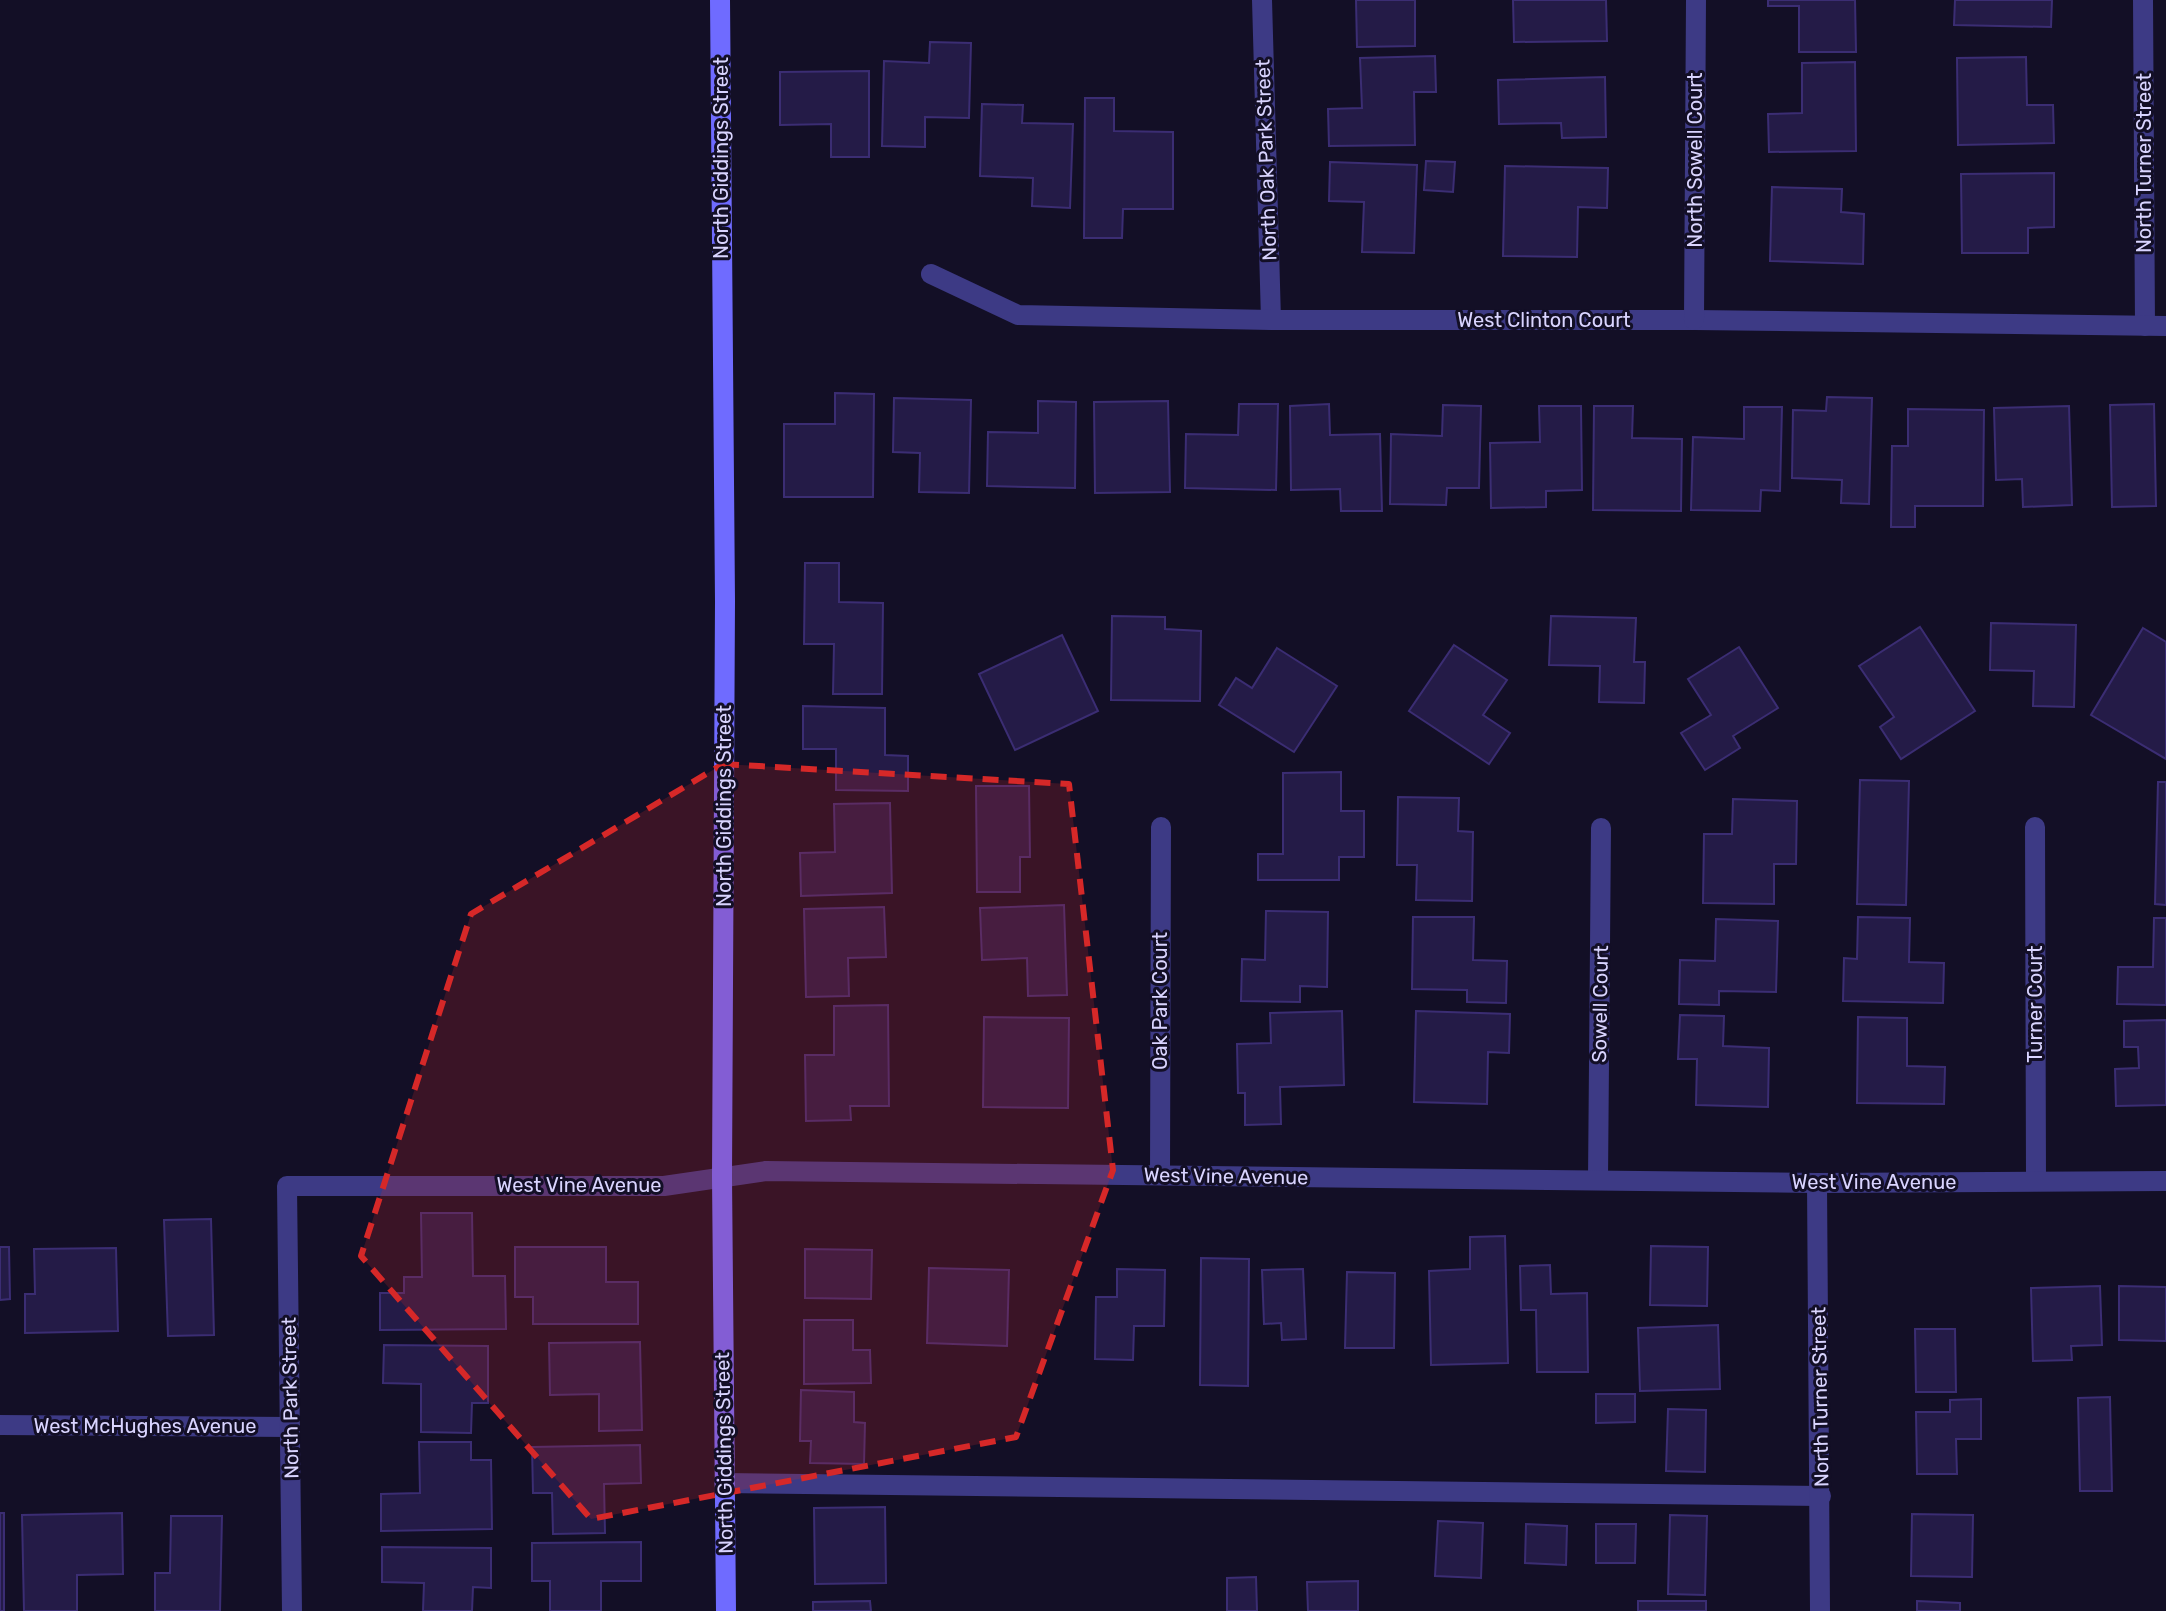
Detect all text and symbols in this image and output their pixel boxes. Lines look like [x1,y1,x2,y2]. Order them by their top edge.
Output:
street label: North Giddings Street [709,57,733,259]
street label: North Oak Park Street [1250,59,1282,261]
street label: North Sowell Court [1683,72,1707,248]
street label: North Turner Street [2132,73,2156,253]
street label: West Clinton Court [1457,308,1631,332]
street label: North Giddings Street [712,705,736,907]
street label: Oak Park Court [1148,932,1172,1070]
street label: Sowell Court [1587,945,1613,1063]
street label: Turner Court [2023,945,2047,1063]
street label: West Vine Avenue [1143,1163,1309,1189]
street label: West Vine Avenue [1792,1170,1956,1194]
street label: West Vine Avenue [497,1173,661,1197]
street label: North Turner Street [1806,1307,1834,1487]
street label: North Park Street [277,1317,303,1479]
street label: North Giddings Street [710,1352,738,1554]
street label: West McHughes Avenue [34,1414,256,1438]

